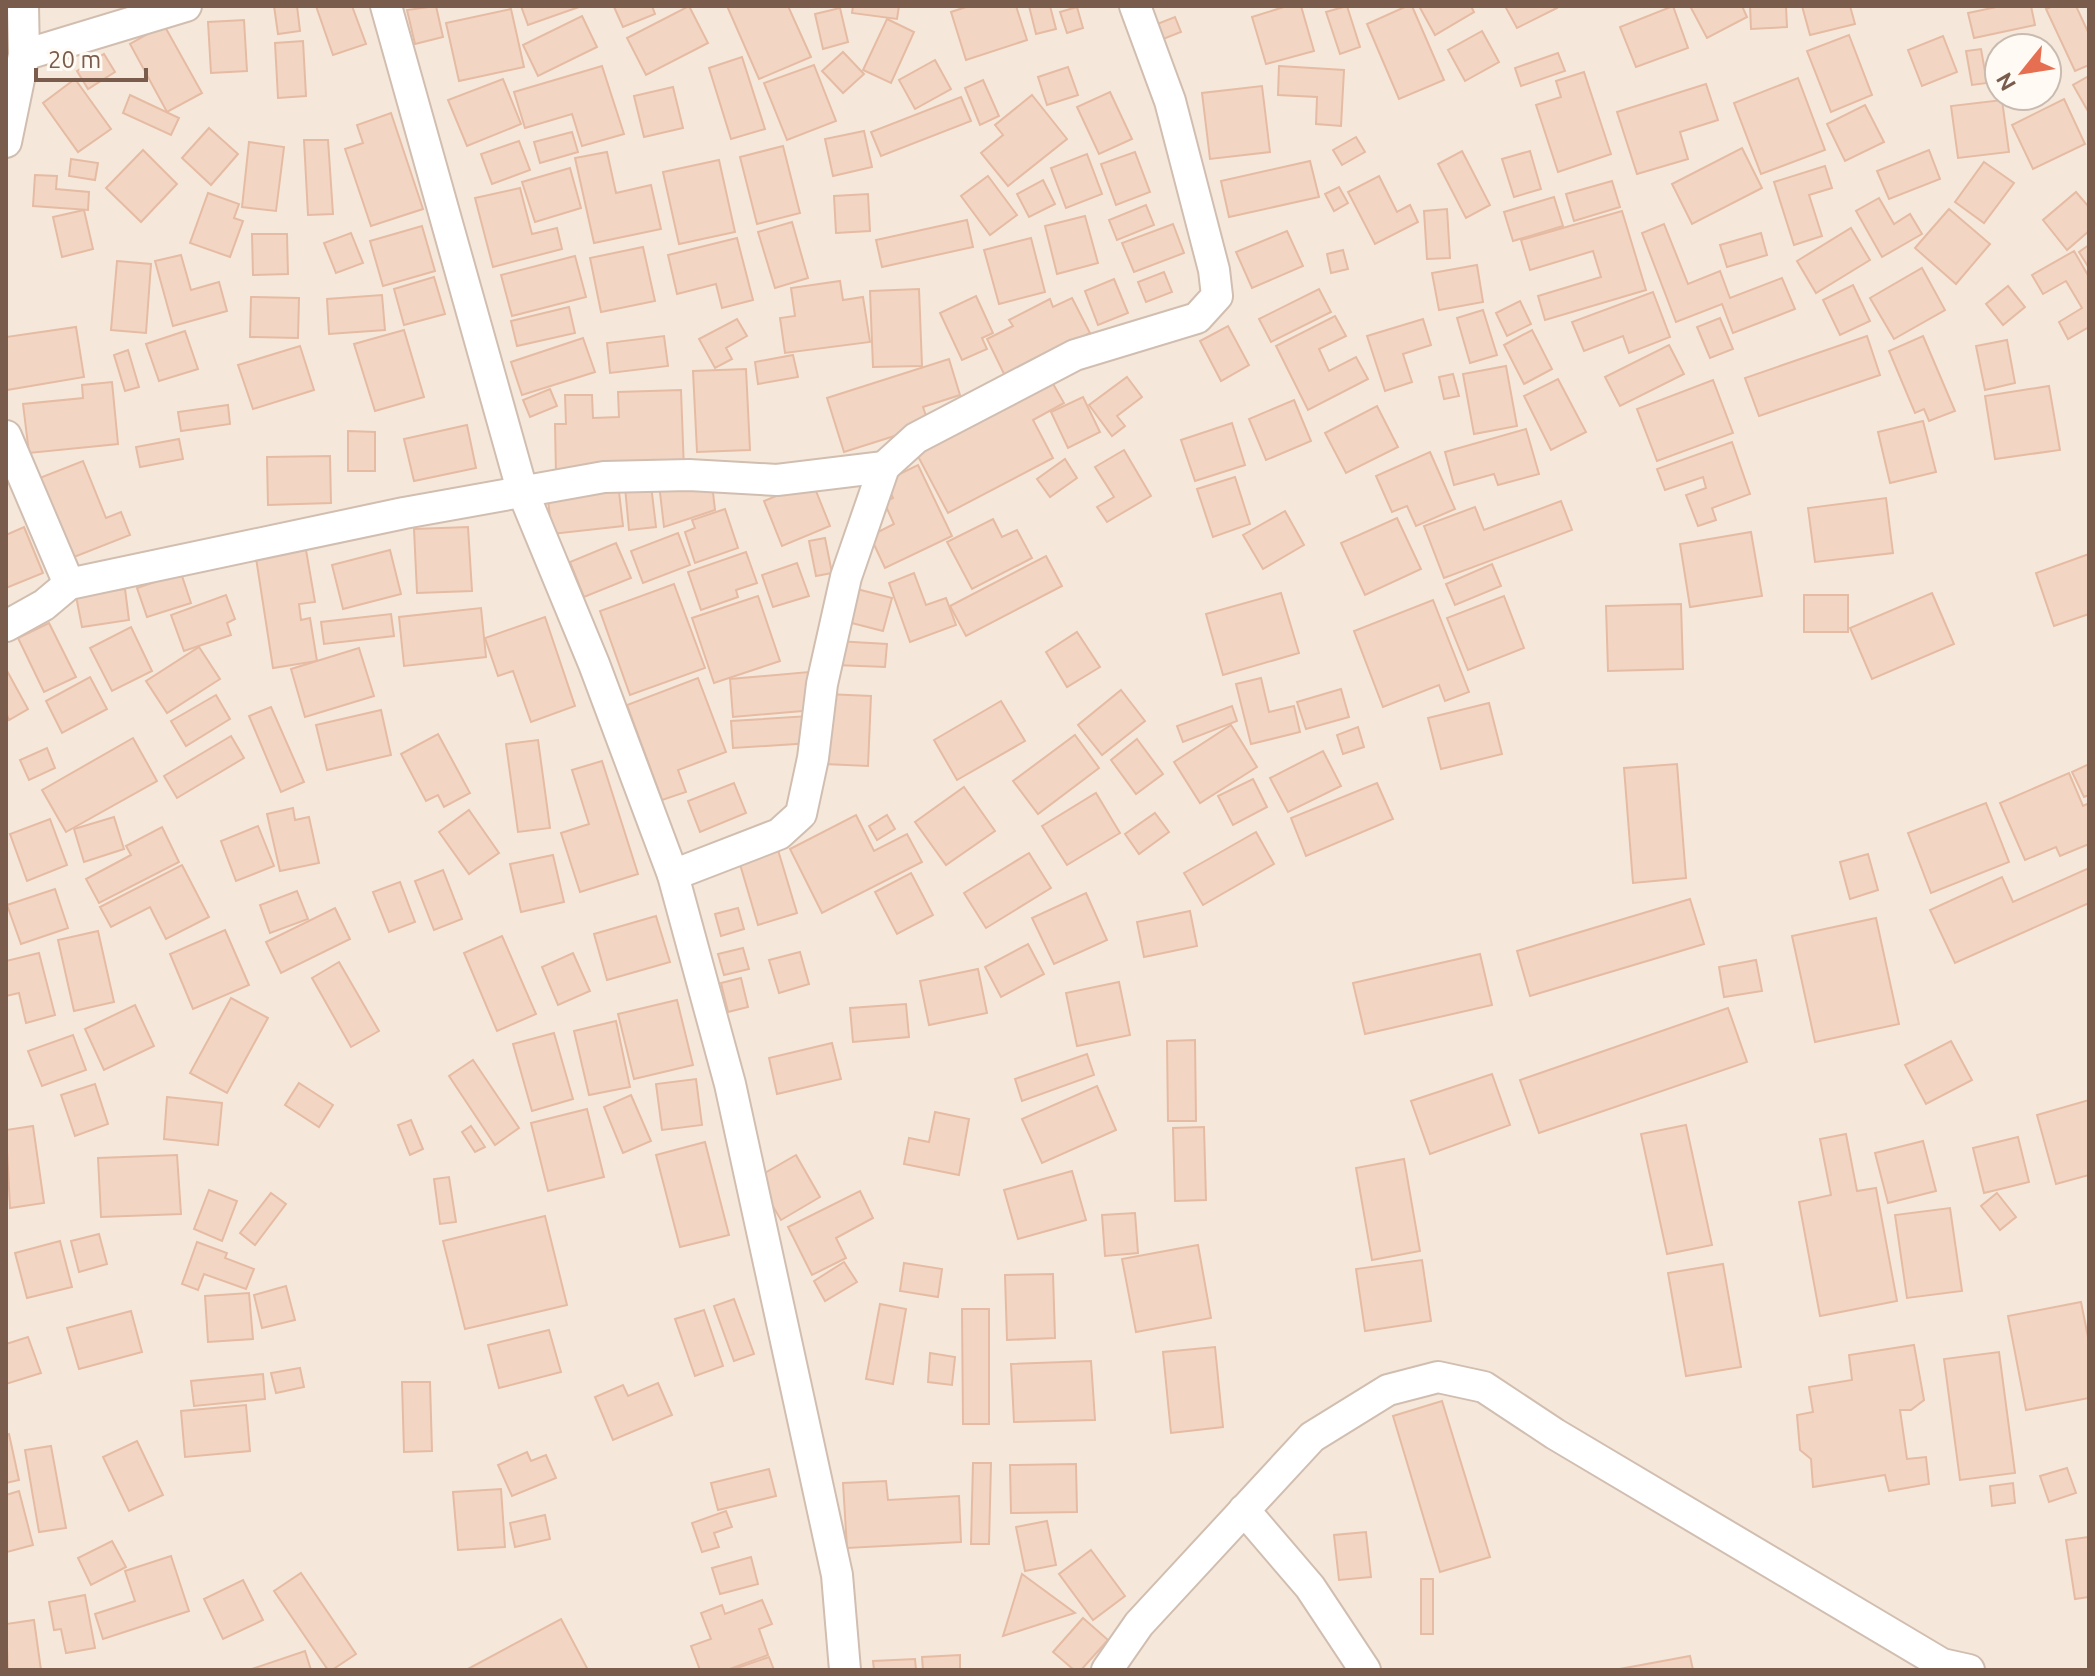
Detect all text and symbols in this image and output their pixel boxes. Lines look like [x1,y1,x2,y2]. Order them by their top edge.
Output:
scale bar [36,32,146,82]
north arrow [1983,32,2063,112]
text: 20 m [48,46,101,73]
text: N [1990,69,2020,96]

